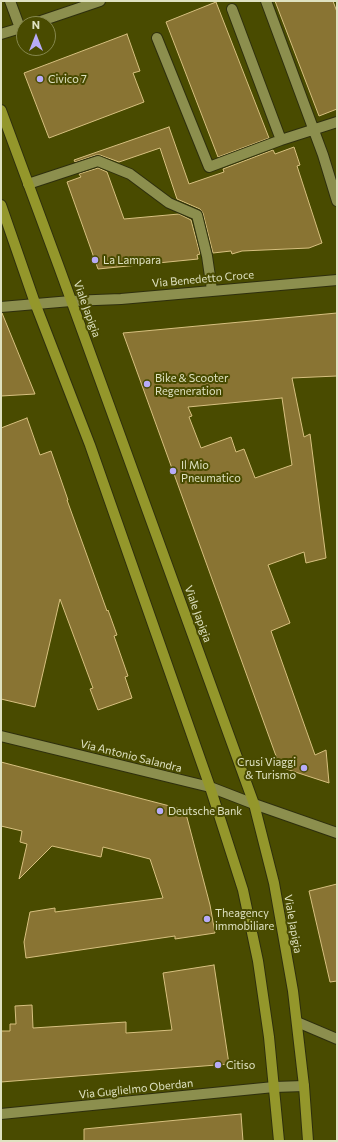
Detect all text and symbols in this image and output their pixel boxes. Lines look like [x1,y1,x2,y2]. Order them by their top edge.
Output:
north arrow [16,16,56,56]
text: N [32,18,40,31]
place label: Civico 7 [48,72,87,86]
marker: Civico 7 [35,74,45,84]
place label: La Lampara [103,253,161,267]
marker: La Lampara [90,255,100,265]
street label: Via Benedetto Croce [151,268,255,290]
street label: Viale Japigia [71,279,103,339]
place label: Bike & Scooter Regeneration [155,371,228,397]
marker: Bike & Scooter Regeneration [142,379,152,389]
place label: Il Mio Pneumatico [181,458,241,484]
marker: Il Mio Pneumatico [168,466,178,476]
street label: Viale Japigia [182,584,214,644]
street label: Via Antonio Salandra [79,737,183,775]
place label: Crusi Viaggi & Turismo [237,755,296,781]
marker: Crusi Viaggi & Turismo [299,763,309,773]
place label: Deutsche Bank [168,804,242,818]
marker: Deutsche Bank [155,806,165,816]
street label: Viale Japigia [281,893,305,955]
place label: Theagency immobiliare [215,906,274,932]
marker: Theagency immobiliare [202,914,212,924]
place label: Citiso [226,1058,255,1072]
marker: Citiso [213,1060,223,1070]
street label: Via Guglielmo Oberdan [78,1076,194,1102]

